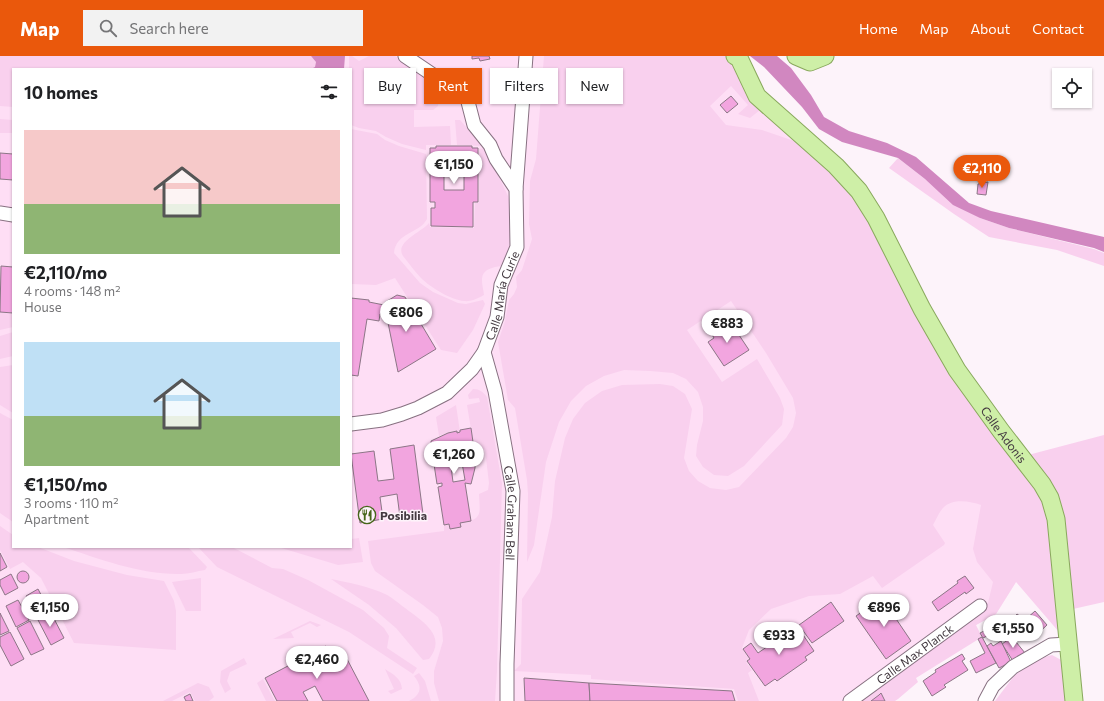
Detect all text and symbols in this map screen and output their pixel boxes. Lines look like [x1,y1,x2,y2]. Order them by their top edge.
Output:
search box [83,10,363,46]
text: Map [20,17,59,40]
icon: search [97,17,119,39]
text: Search here [129,19,209,37]
text: Home [859,20,898,37]
text: Map [920,20,948,37]
text: About [970,20,1010,37]
text: Contact [1032,20,1084,37]
chip: Buy [364,68,416,104]
chip: Rent [424,68,482,104]
chip: Filters [490,68,558,104]
chip: New [566,68,623,104]
map controls [1052,68,1092,108]
button: locate [1052,68,1092,108]
icon: filters [318,81,340,103]
text: 10 homes [24,82,98,103]
pin: €1,150 [421,151,487,185]
pin: €2,110 [949,155,1015,189]
icon: home [146,156,218,228]
text: €1,150 [434,156,474,172]
text: €2,110 [962,160,1002,176]
street label: Calle María Curie [482,249,522,342]
text: €2,110/mo [24,262,107,283]
text: 4 rooms · 148 m² [24,283,120,299]
text: House [24,299,62,315]
pin: €806 [382,299,430,333]
text: €806 [389,304,423,320]
pin: €883 [703,310,751,344]
text: €883 [711,315,743,331]
icon: home [146,368,218,440]
street label: Calle Adonis [978,403,1030,465]
pin: €1,260 [421,441,487,475]
text: €1,260 [433,446,475,462]
street label: Calle Graham Bell [502,464,520,561]
text: €1,150/mo [24,474,107,495]
text: 3 rooms · 110 m² [24,495,118,511]
restaurant icon: Posibilia [357,505,377,525]
place label: Posibilia [380,508,427,522]
text: Apartment [24,511,89,527]
pin: €1,150 [17,594,83,628]
pin: €896 [860,594,908,628]
text: €1,150 [30,599,70,615]
text: €896 [867,599,901,615]
pin: €1,550 [980,615,1046,649]
text: €1,550 [992,620,1034,636]
street label: Calle Max Planck [873,621,956,687]
pin: €933 [755,622,803,656]
text: €933 [763,627,795,643]
pin: €2,460 [284,646,350,680]
text: €2,460 [295,651,339,667]

